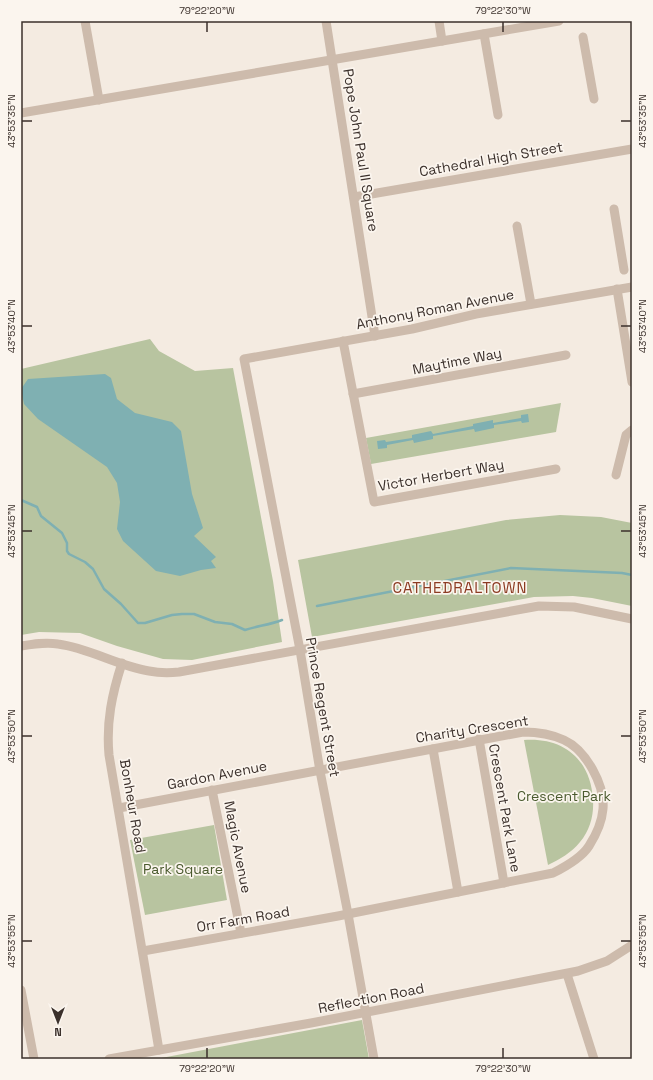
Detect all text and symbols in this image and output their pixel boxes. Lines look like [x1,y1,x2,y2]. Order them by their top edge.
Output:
text: 79°22'20"W [179,4,235,17]
text: 79°22'30"W [475,4,531,17]
street label: Pope John Paul II Square [339,67,383,233]
text: 43°53'35"N [5,94,18,148]
text: 43°53'35"N [636,94,649,148]
street label: Cathedral High Street [418,137,564,181]
street label: Anthony Roman Avenue [354,285,516,333]
text: 43°53'40"N [5,299,18,353]
text: 43°53'40"N [636,299,649,353]
street label: Maytime Way [411,344,503,378]
street label: Victor Herbert Way [377,455,505,495]
text: 43°53'45"N [5,504,18,558]
text: 43°53'45"N [636,504,649,558]
district label: CATHEDRALTOWN [392,578,528,597]
street label: Prince Regent Street [302,636,344,778]
text: 43°53'50"N [5,709,18,763]
text: 43°53'50"N [636,709,649,763]
street label: Charity Crescent [414,711,530,747]
street label: Crescent Park Lane [485,742,525,874]
street label: Gardon Avenue [166,756,268,794]
street label: Bonheur Road [116,758,150,854]
park label: Crescent Park [517,787,611,805]
street label: Magic Avenue [220,799,256,895]
park label: Park Square [143,860,223,878]
street label: Orr Farm Road [195,902,291,936]
text: 43°53'55"N [5,914,18,968]
text: 43°53'55"N [636,914,649,968]
street label: Reflection Road [316,979,426,1017]
north arrow [38,1002,78,1042]
text: N [54,1025,62,1039]
text: 79°22'20"W [179,1062,235,1075]
text: 79°22'30"W [475,1062,531,1075]

